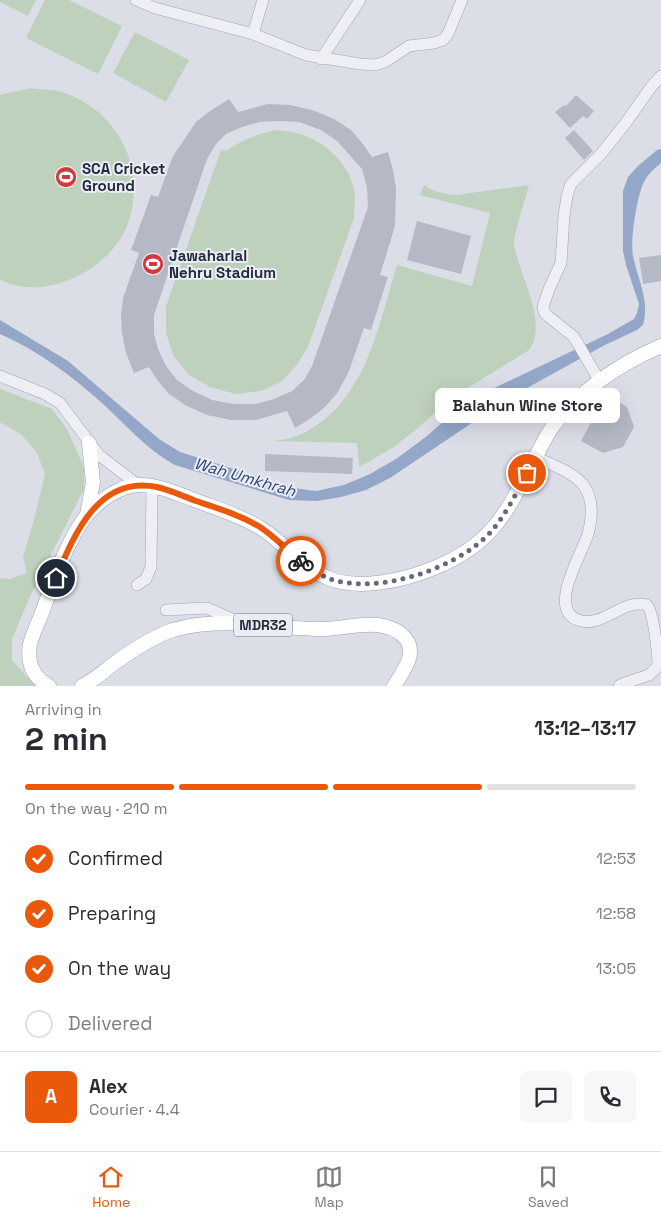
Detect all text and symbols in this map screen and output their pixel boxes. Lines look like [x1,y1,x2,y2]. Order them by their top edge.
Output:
place label: SCA Cricket Ground [82,159,166,195]
sports icon: SCA Cricket Ground [54,165,78,189]
place label: Jawaharlal Nehru Stadium [169,246,276,282]
sports icon: Jawaharlal Nehru Stadium [141,252,165,276]
callout: Balahun Wine Store [434,388,620,423]
text: Balahun Wine Store [452,395,603,416]
water label: Wah Umkhrah [192,452,299,502]
pin [506,452,548,494]
icon: bag [513,459,541,487]
courier [276,536,326,586]
icon: bike [287,547,315,575]
pin [35,557,77,599]
icon: home [42,564,70,592]
road number: MDR32 [234,614,292,636]
text: Arriving in [25,699,102,720]
text: 13:12–13:17 [534,716,636,741]
text: 2 min [25,719,108,759]
text: On the way · 210 m [25,798,168,819]
icon: check [25,845,53,873]
text: Confirmed [68,846,163,871]
text: 12:53 [596,848,636,869]
icon: check [25,900,53,928]
text: Preparing [68,901,156,926]
text: 12:58 [596,903,636,924]
icon: check [25,955,53,983]
text: On the way [68,956,171,981]
text: 13:05 [596,958,636,979]
text: Delivered [68,1011,153,1036]
button: chat [520,1071,572,1123]
button: phone [584,1071,636,1123]
text: Alex [89,1074,128,1099]
text: A [45,1084,57,1109]
text: Courier · 4.4 [89,1099,180,1120]
tab: Home [92,1163,130,1211]
tab: Map [315,1163,344,1211]
tab: Saved [528,1163,569,1211]

